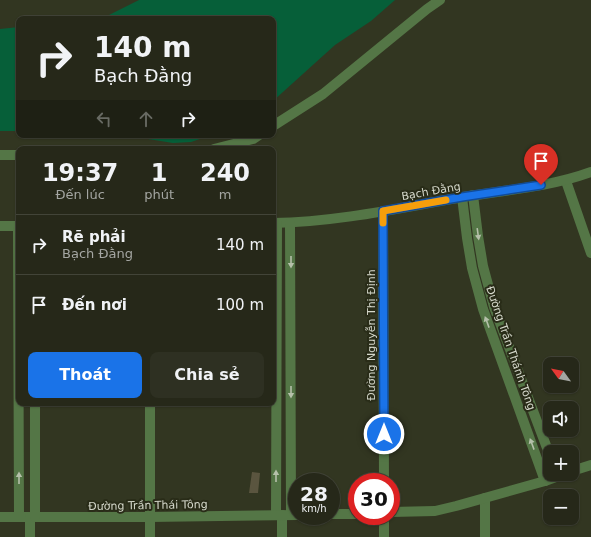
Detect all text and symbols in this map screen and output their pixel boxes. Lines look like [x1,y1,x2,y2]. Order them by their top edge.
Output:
text: 140 m [94,31,191,64]
icon: right [28,32,80,84]
text: Bạch Đằng [94,65,192,86]
icon: left [93,108,115,130]
icon: ahead [135,108,157,130]
icon: right [177,108,199,130]
pin [524,144,558,185]
icon: arrive [530,150,552,172]
text: 19:37 [42,159,118,187]
text: 1 [151,159,167,187]
text: 240 [200,159,250,187]
street label: Bạch Đằng [400,180,462,203]
text: Đến lúc [55,187,105,202]
text: phút [144,187,174,202]
text: m [219,187,231,202]
text: Rẽ phải [62,228,126,246]
one-way arrow [475,228,481,240]
icon: right [28,234,50,256]
text: 140 m [216,236,264,254]
text: Bạch Đằng [62,246,133,261]
one-way arrow [288,256,294,269]
street label: Đường Nguyễn Thị Định [365,269,378,401]
street label: Đường Trần Thánh Tông [483,284,538,412]
icon: arrive [28,294,50,316]
text: Đến nơi [62,296,127,314]
text: 100 m [216,296,264,314]
one-way arrow [484,315,490,327]
button: Thoát [28,352,142,398]
button: Chia sẻ [150,352,264,398]
north arrow [543,357,579,393]
map controls [543,357,579,525]
one-way arrow [288,386,294,399]
button: sound [543,401,579,437]
position arrow [363,413,405,455]
one-way arrow [528,438,534,450]
button: + [543,445,579,481]
one-way arrow [273,469,279,482]
one-way arrow [16,471,22,484]
speed limit sign: 30 [348,473,400,525]
text: 28 [300,482,328,506]
button: − [543,489,579,525]
street label: Đường Trần Thái Tông [88,498,208,513]
text: km/h [301,503,327,514]

